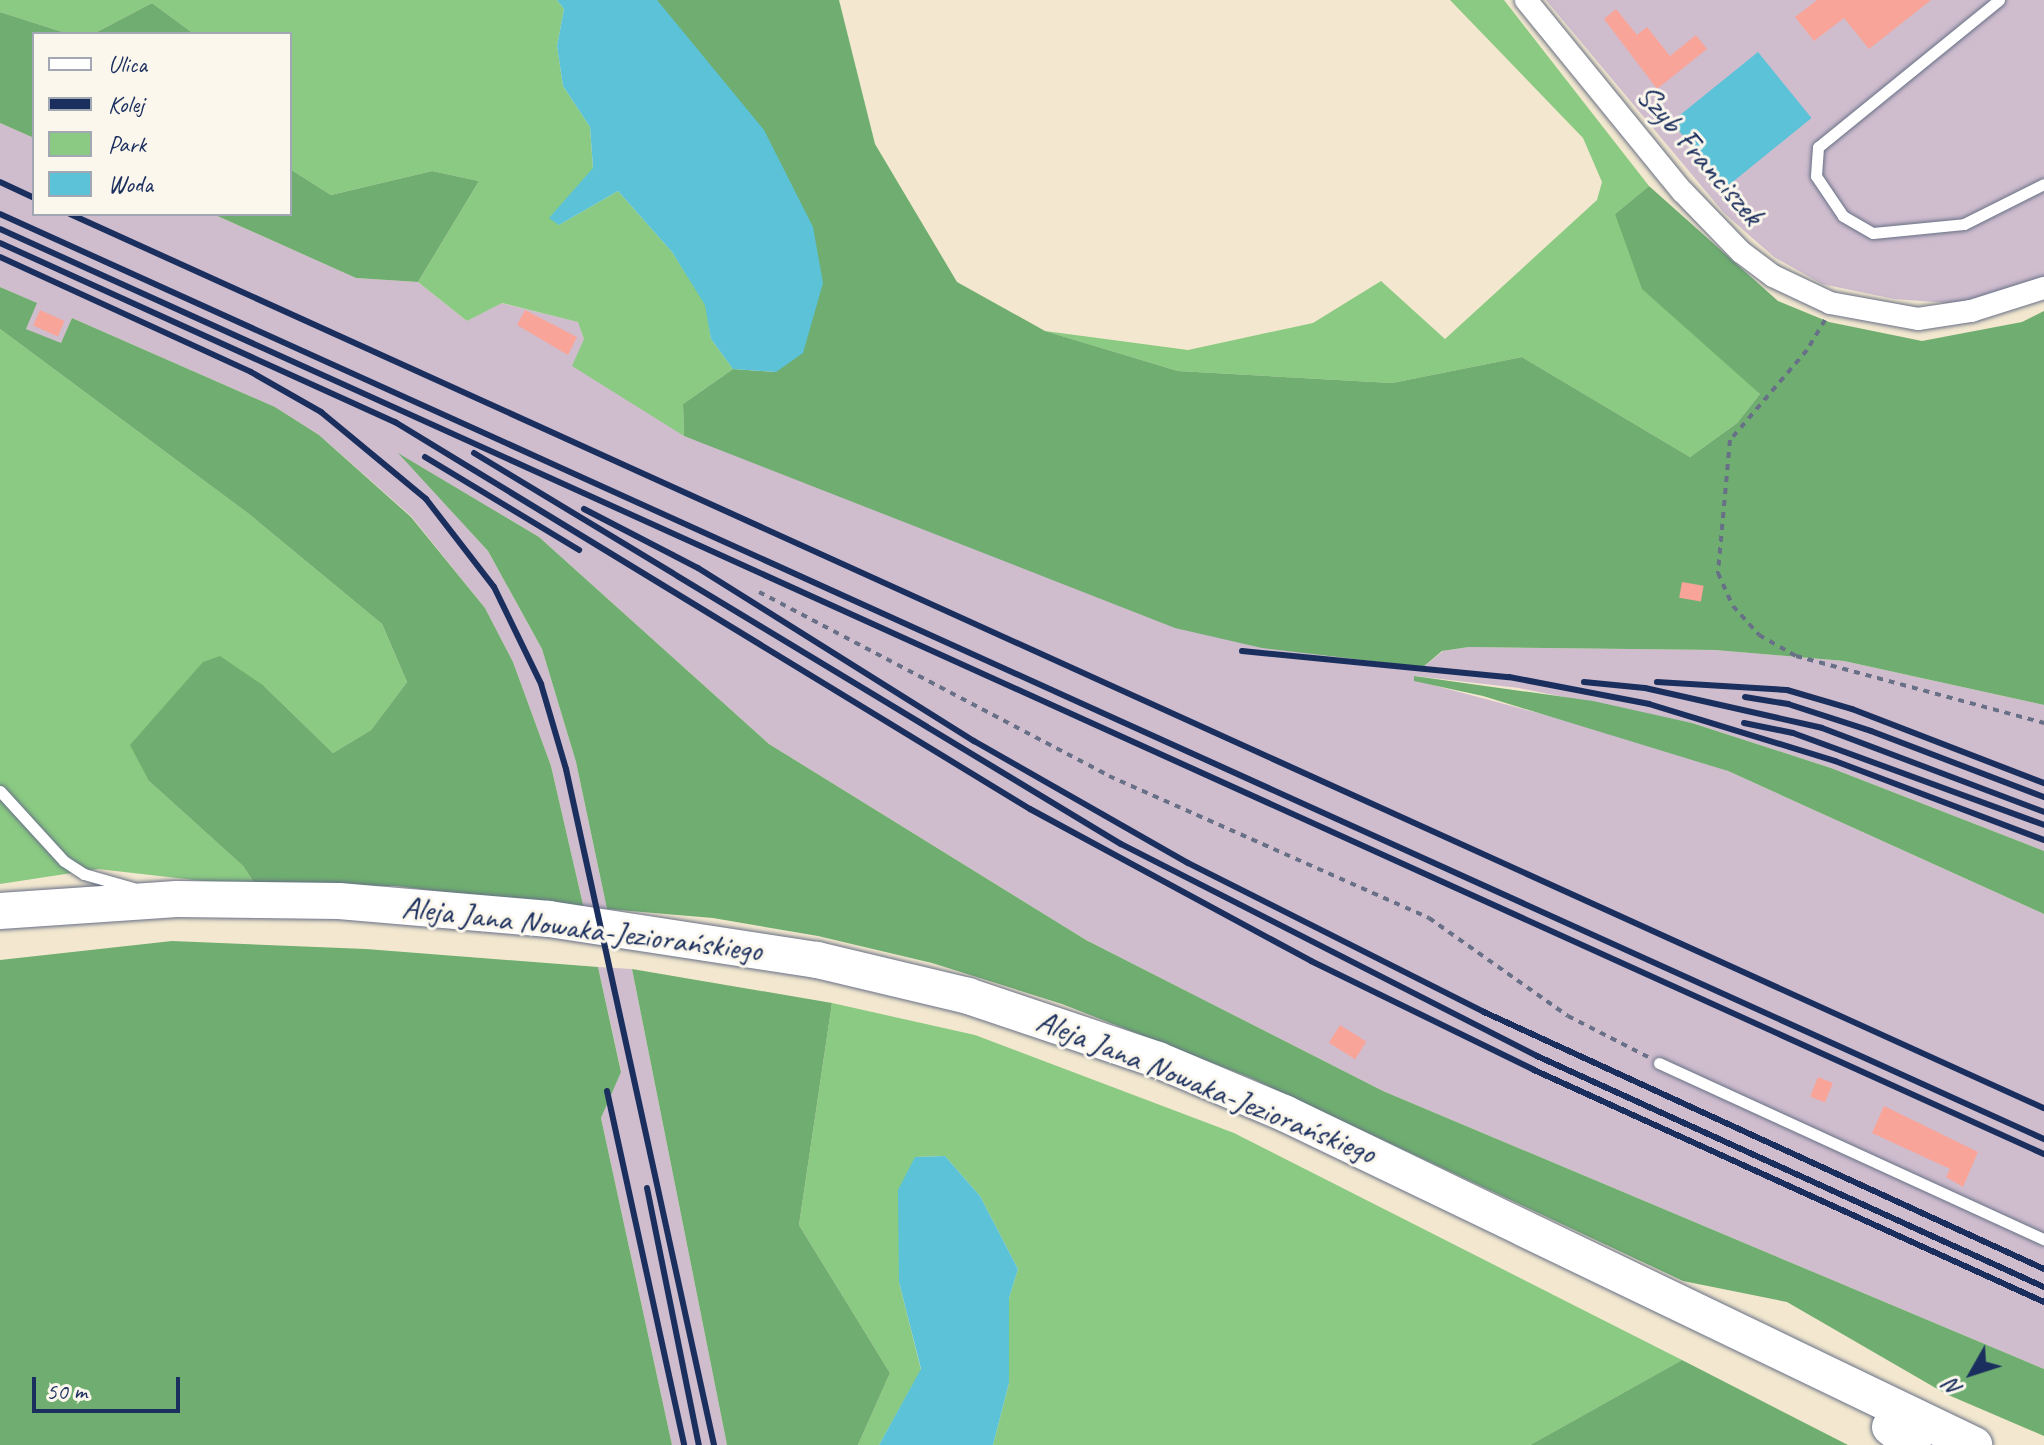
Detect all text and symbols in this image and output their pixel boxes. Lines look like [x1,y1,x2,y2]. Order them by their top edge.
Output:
legend [32,32,292,216]
text: Ulica [108,49,147,79]
street label: Szyb Franciszek [1629,77,1771,233]
text: Kolej [108,89,144,119]
text: Park [108,129,146,159]
text: Woda [108,169,153,199]
street label: Aleja Jana Nowaka-Jeziorańskiego [401,888,763,970]
street label: Aleja Jana Nowaka-Jeziorańskiego [1031,1002,1381,1172]
north arrow [1932,1333,2012,1413]
scale bar [36,1361,184,1411]
text: N [1938,1374,1969,1402]
text: 50 m [46,1376,87,1406]

